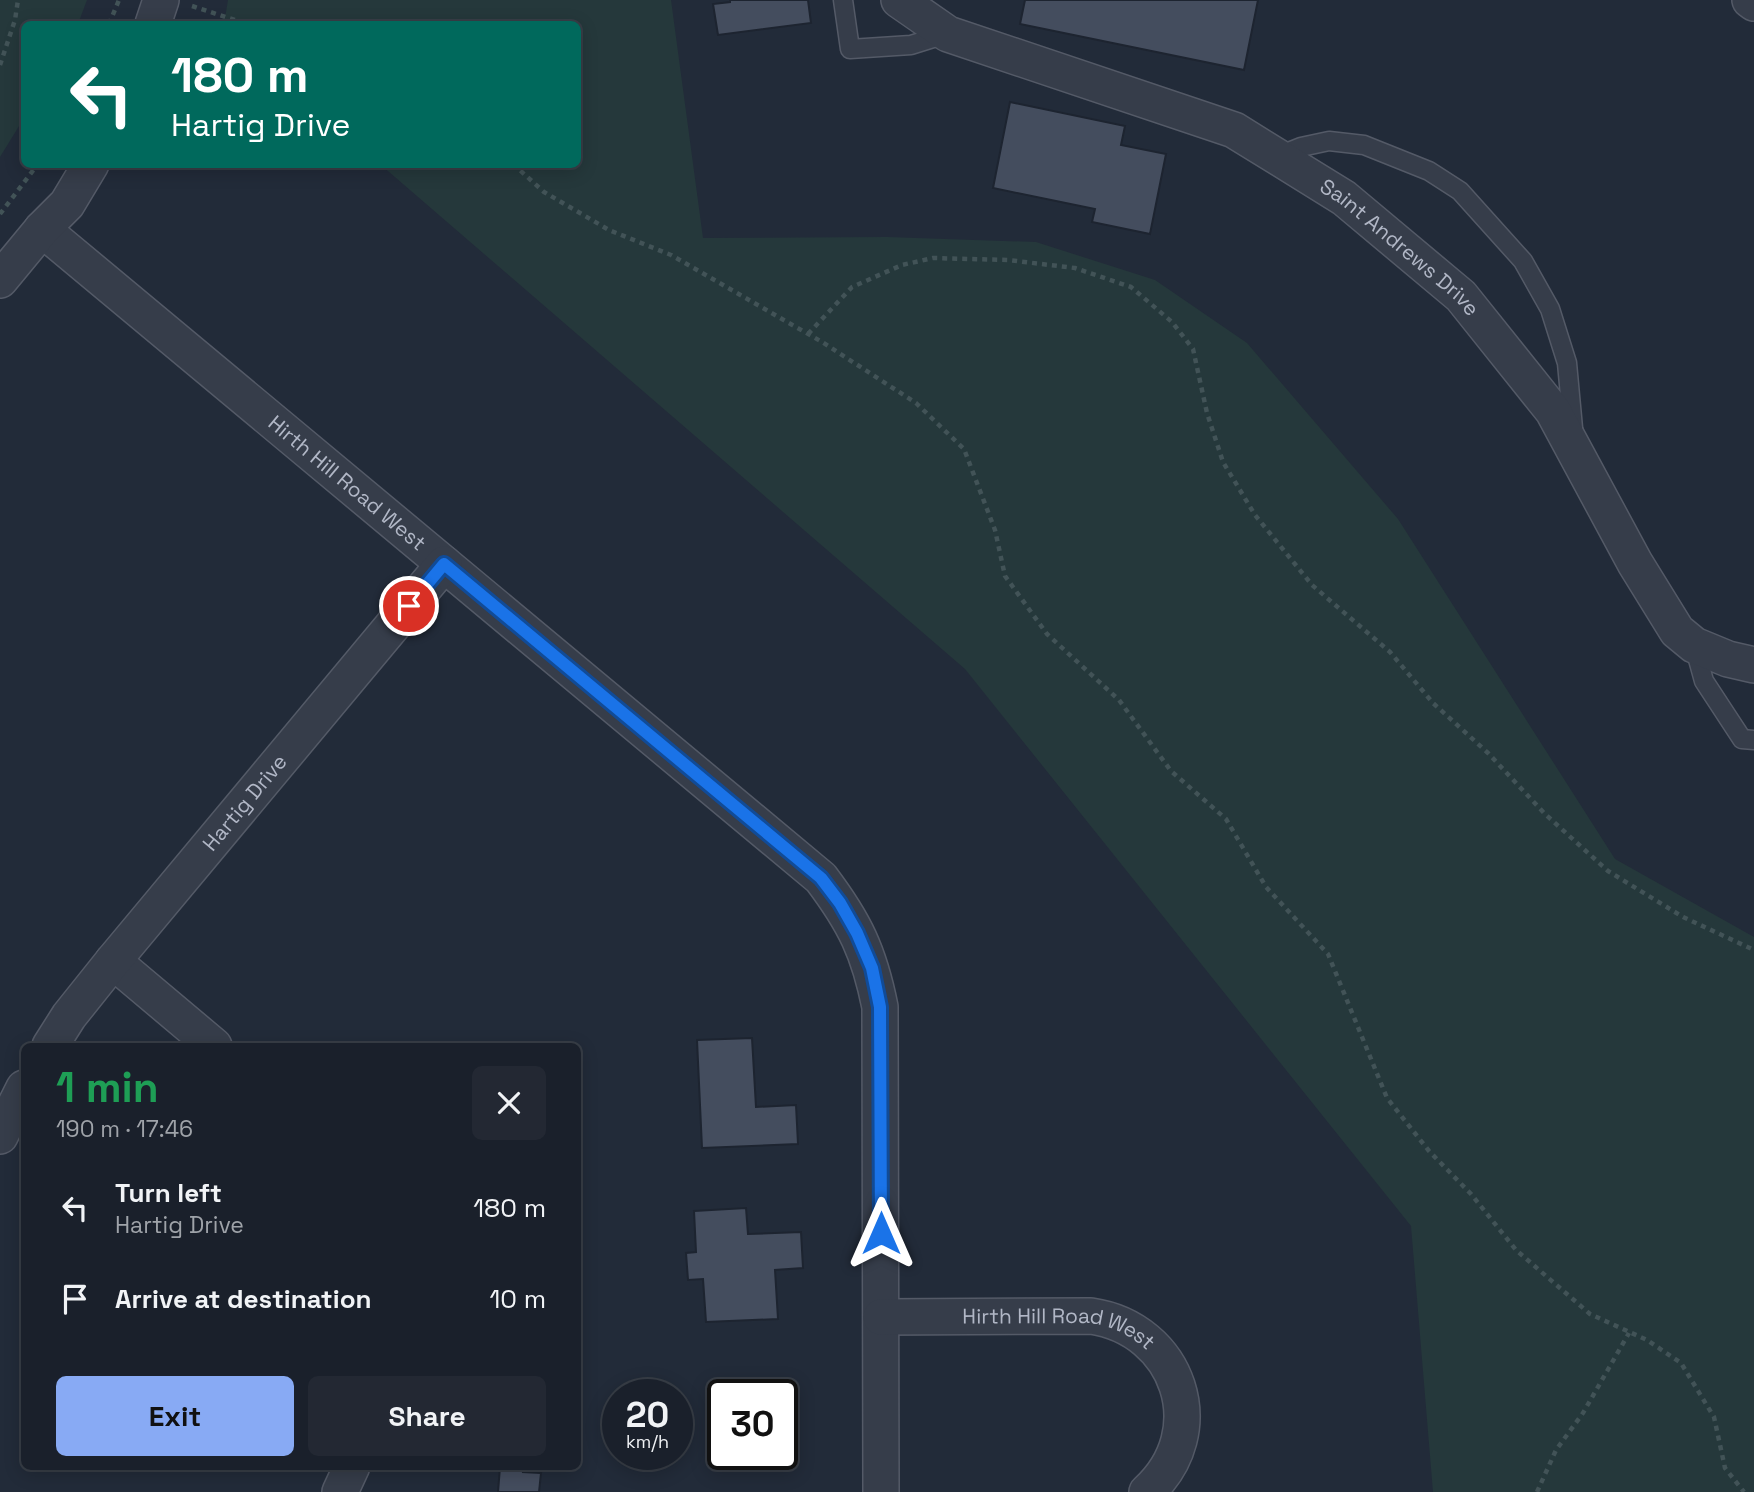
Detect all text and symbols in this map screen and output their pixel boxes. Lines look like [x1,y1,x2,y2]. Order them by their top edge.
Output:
text: 180 m [171,44,309,106]
icon: left [56,49,147,140]
text: Hartig Drive [171,105,350,145]
street label: Saint Andrews Drive [1315,172,1486,321]
street label: Hirth Hill Road West [263,409,432,556]
pin [379,576,439,636]
icon: arrive [390,587,428,625]
street label: Hartig Drive [196,749,293,856]
text: 1 min [56,1061,159,1114]
button: close [472,1066,546,1140]
text: 190 m · 17:46 [56,1114,193,1144]
text: Turn left [115,1176,222,1210]
icon: left [56,1189,94,1227]
text: 180 m [473,1191,546,1225]
position arrow [844,1196,918,1270]
text: Hartig Drive [115,1210,244,1240]
icon: arrive [56,1280,94,1318]
text: Arrive at destination [115,1282,372,1316]
text: 10 m [489,1282,546,1316]
street label: Hirth Hill Road West [962,1302,1161,1355]
button: Exit [56,1376,294,1456]
button: Share [308,1376,546,1456]
speed limit sign: 30 [707,1379,798,1470]
text: 20 [626,1393,669,1437]
text: km/h [626,1430,669,1453]

